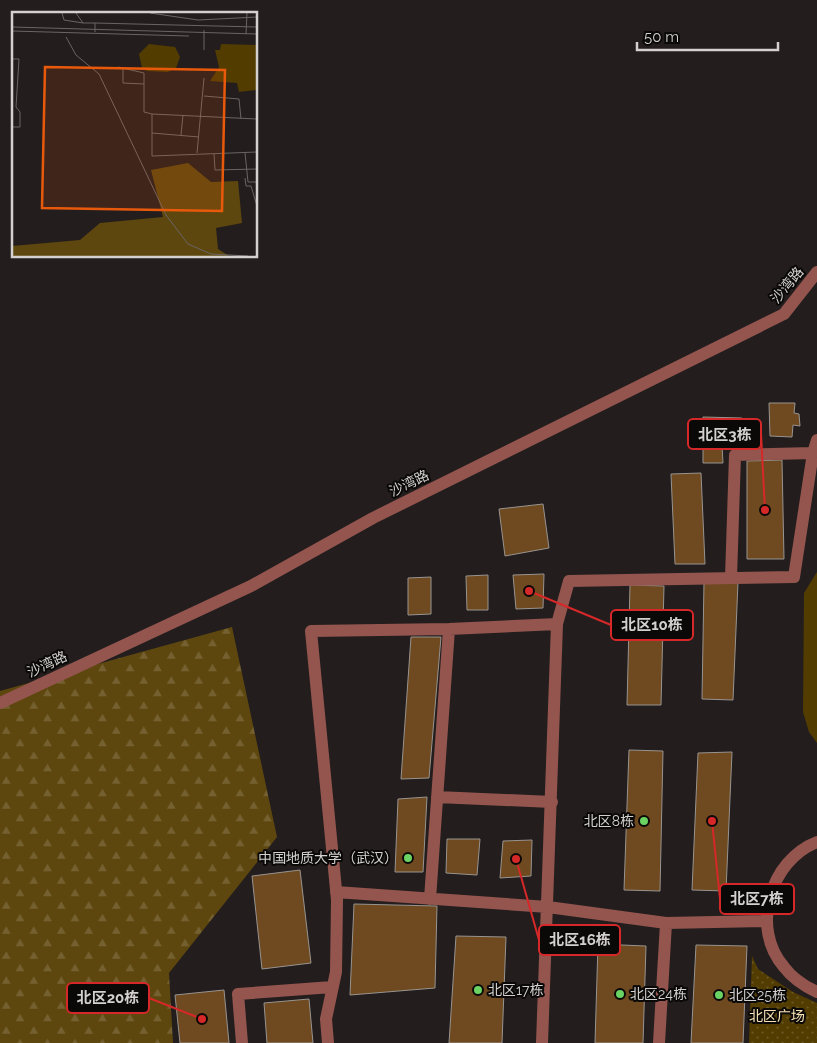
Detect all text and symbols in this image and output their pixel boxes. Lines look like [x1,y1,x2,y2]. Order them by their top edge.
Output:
inset map [12,12,258,258]
scale bar [637,20,778,52]
text: 50 m [644,28,679,46]
street label: 沙湾路 [767,264,807,306]
callout: 北区3栋 [688,419,761,449]
text: 北区3栋 [698,426,752,444]
street label: 沙湾路 [387,467,431,499]
callout: 北区10栋 [611,610,693,640]
text: 北区10栋 [621,616,683,634]
street label: 沙湾路 [25,648,69,680]
place label: 北区8栋 [584,813,634,829]
marker: 北区8栋 [638,815,650,827]
place label: 中国地质大学（武汉） [258,850,398,866]
marker: 中国地质大学（武汉） [402,852,414,864]
callout: 北区7栋 [720,884,794,914]
text: 北区7栋 [730,890,784,908]
callout: 北区16栋 [539,925,620,955]
text: 北区16栋 [549,931,611,949]
place label: 北区17栋 [488,982,543,998]
callout: 北区20栋 [67,983,149,1013]
marker: 北区17栋 [472,984,484,996]
place label: 北区24栋 [630,986,687,1002]
place label: 北区25栋 [729,987,786,1003]
marker: 北区24栋 [614,988,626,1000]
text: 北区20栋 [77,989,139,1007]
marker: 北区25栋 [713,989,725,1001]
park label: 北区广场 [749,1008,805,1024]

